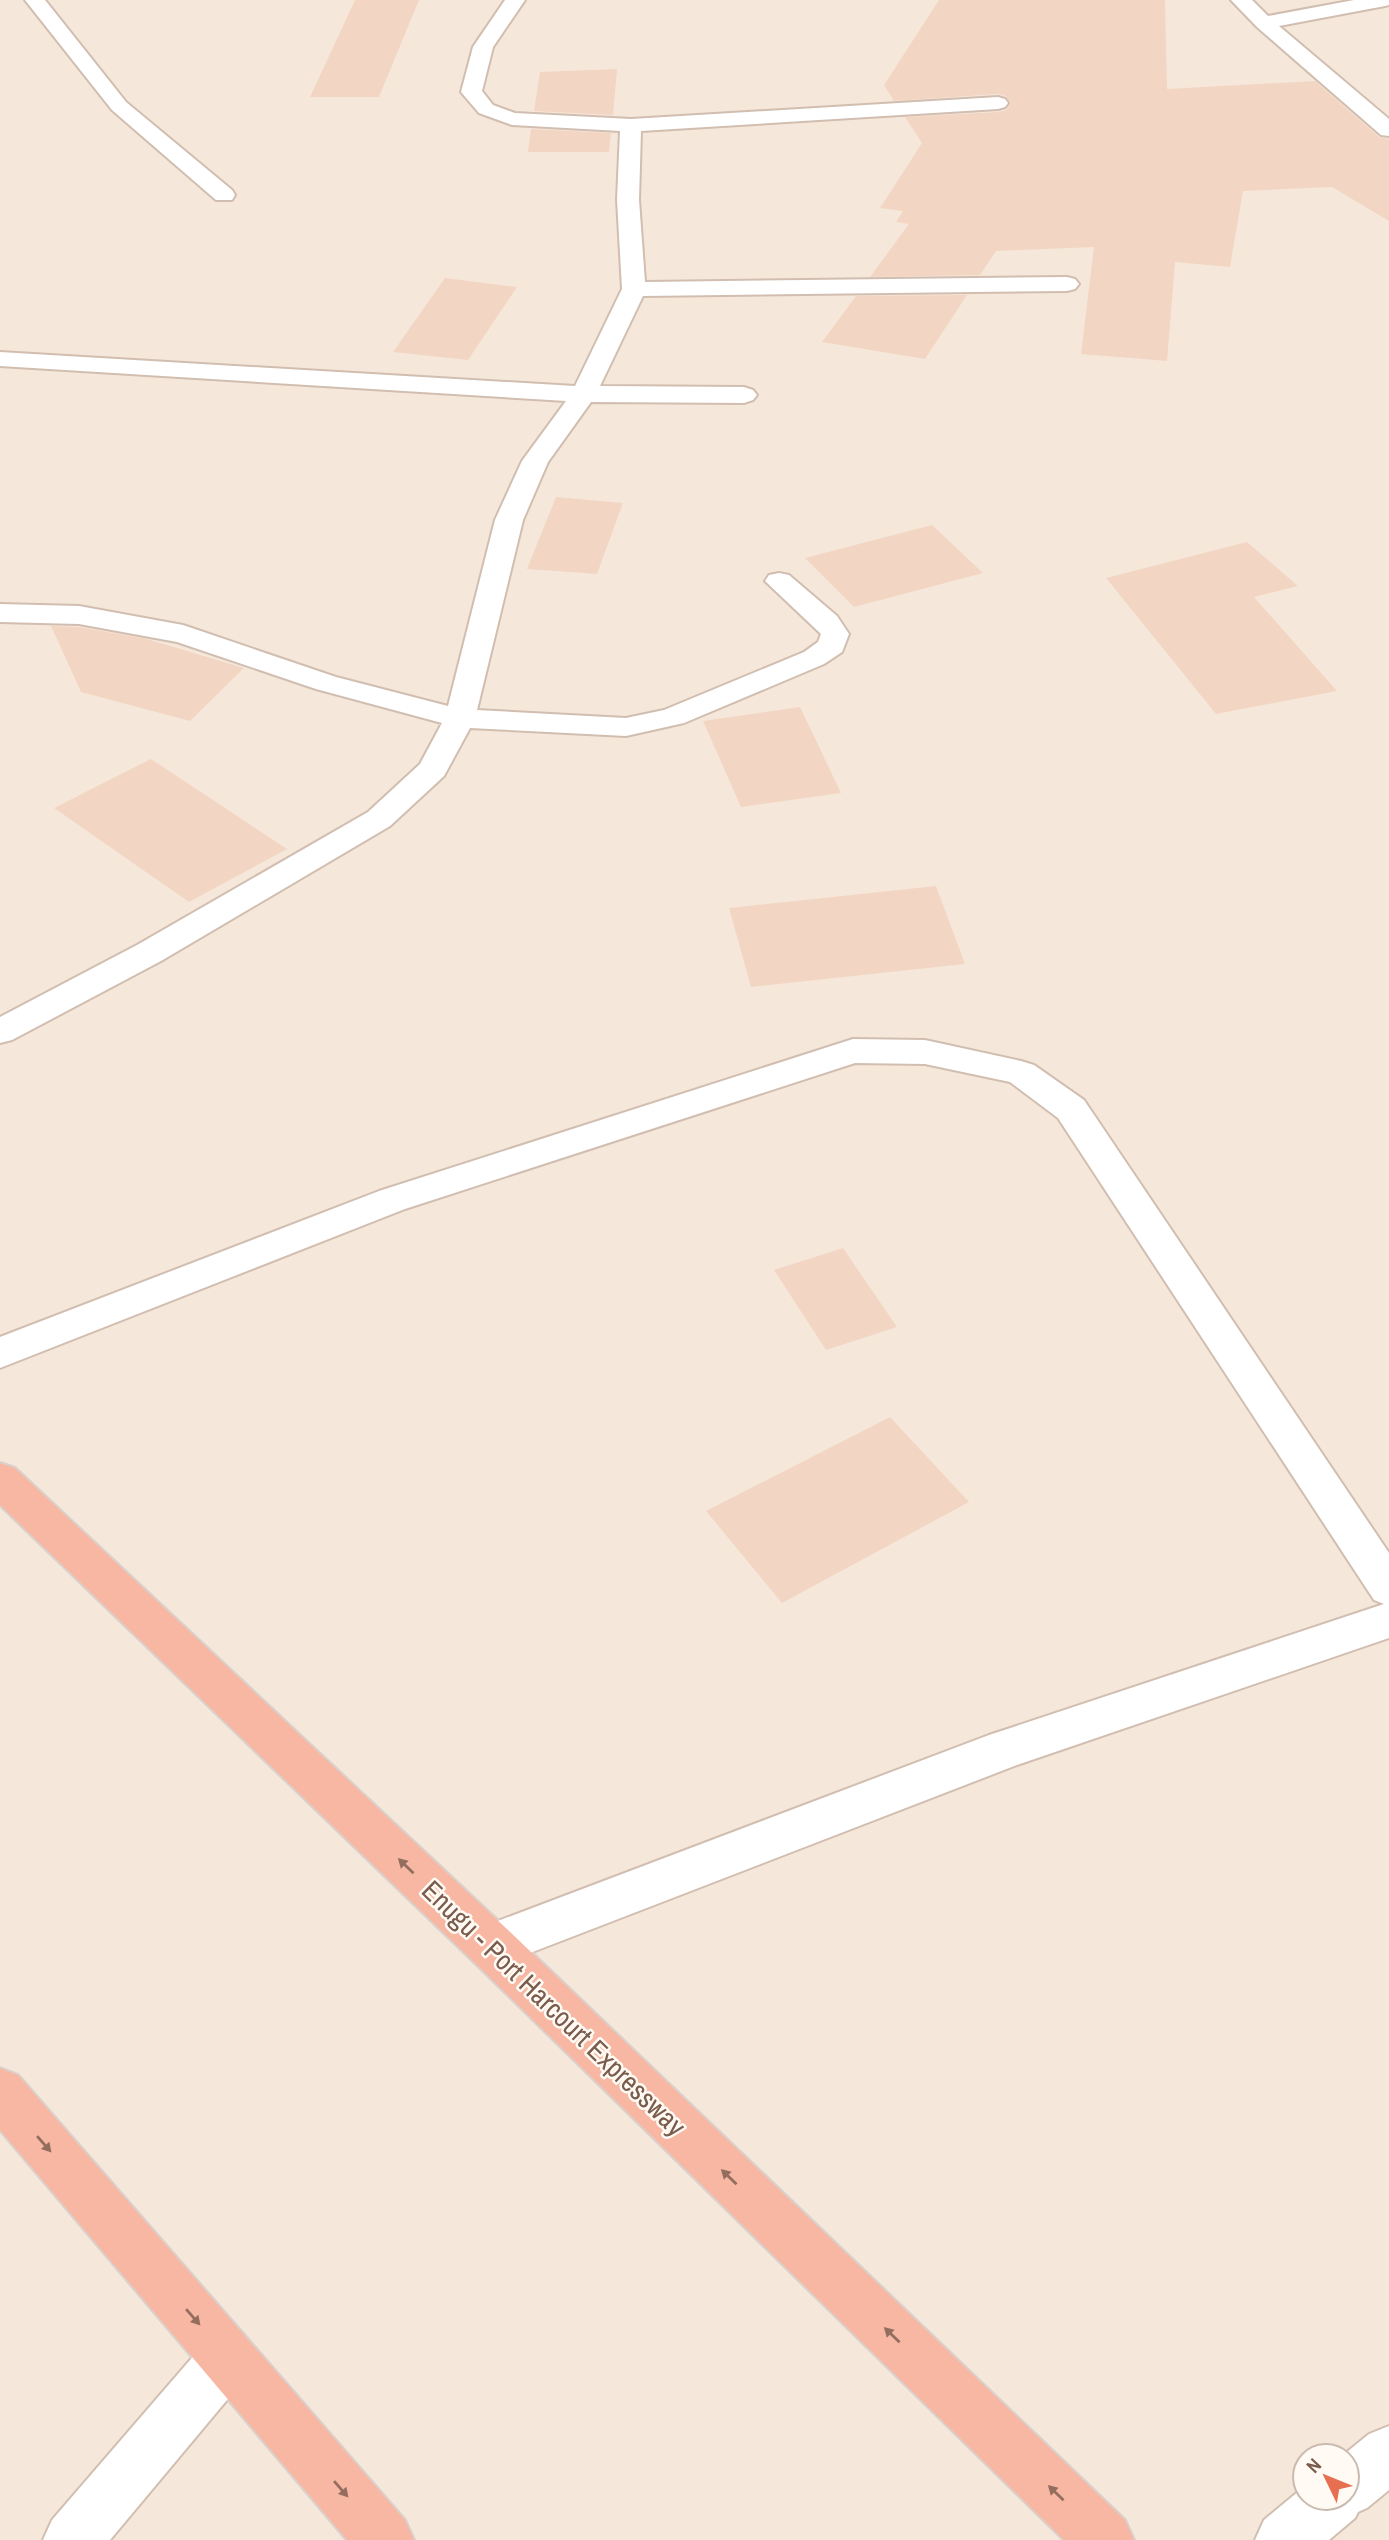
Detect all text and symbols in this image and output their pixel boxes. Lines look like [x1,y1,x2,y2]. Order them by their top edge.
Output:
one-way arrow [398,1858,415,1874]
street label: Enugu - Port Harcourt Expressway [414,1872,695,2145]
one-way arrow [37,2135,52,2153]
one-way arrow [721,2169,738,2185]
one-way arrow [185,2308,200,2325]
one-way arrow [884,2326,901,2343]
north arrow [1291,2442,1361,2512]
text: N [1300,2452,1327,2478]
one-way arrow [333,2481,348,2498]
one-way arrow [1048,2485,1065,2501]

